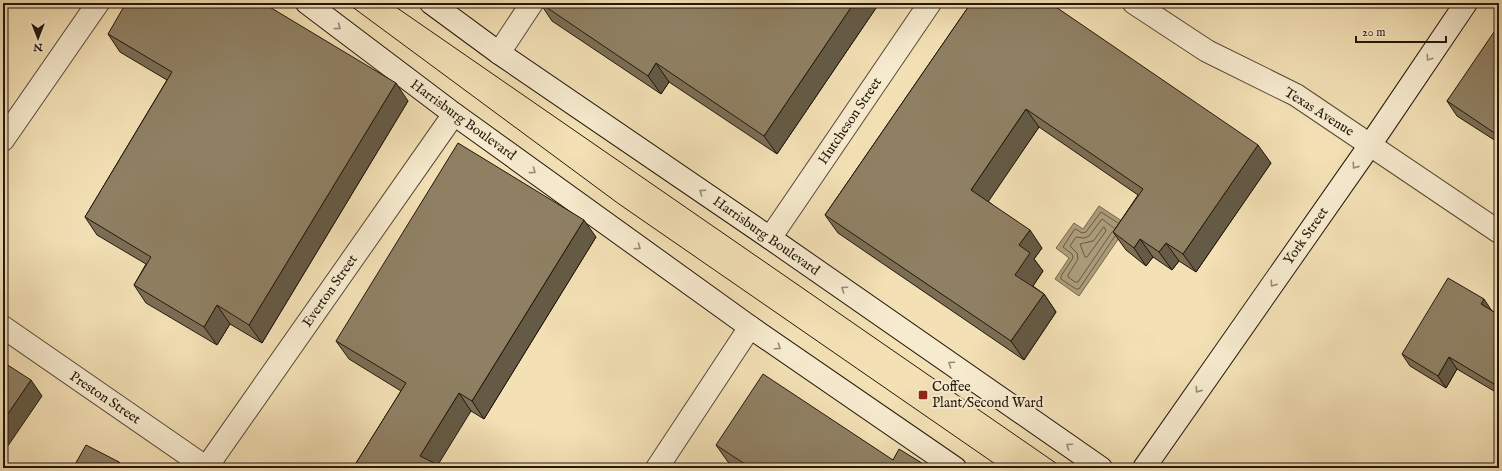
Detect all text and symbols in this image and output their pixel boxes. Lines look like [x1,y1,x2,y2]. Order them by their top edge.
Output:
north arrow [18,18,58,58]
scale bar [1356,18,1446,44]
one-way arrow [334,22,341,29]
text: 20 m [1362,25,1385,40]
text: N [33,40,44,54]
one-way arrow [1427,54,1434,61]
street label: Hutcheson Street [814,74,886,168]
street label: Harrisburg Boulevard [407,76,520,165]
street label: Texas Avenue [1281,83,1358,141]
one-way arrow [1353,161,1360,168]
one-way arrow [528,166,535,173]
one-way arrow [700,190,707,197]
street label: Harrisburg Boulevard [709,192,823,280]
street label: York Street [1280,203,1333,268]
one-way arrow [634,242,641,250]
street label: Everton Street [298,251,362,331]
one-way arrow [1271,279,1278,286]
one-way arrow [841,286,848,294]
one-way arrow [774,342,781,349]
one-way arrow [948,361,955,369]
street label: Preston Street [66,368,144,429]
place label: Coffee Plant/Second Ward [932,378,1044,412]
one-way arrow [1195,386,1203,393]
marker: Coffee Plant/Second Ward [917,389,929,401]
one-way arrow [1066,443,1073,451]

